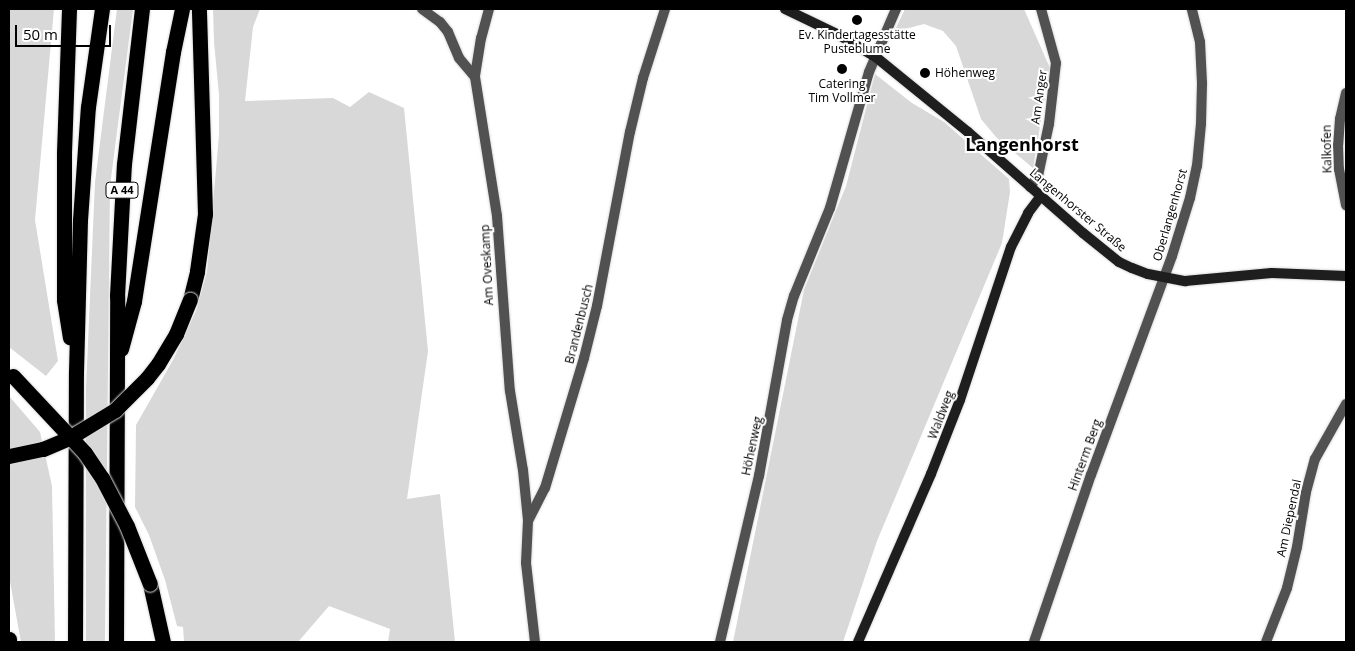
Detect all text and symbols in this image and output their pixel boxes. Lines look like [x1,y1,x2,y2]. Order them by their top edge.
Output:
marker: Ev. Kindertagesstätte Pusteblume [851,14,863,26]
scale bar [18,15,114,47]
text: 50 m [23,24,58,44]
place label: Ev. Kindertagesstätte Pusteblume [798,28,916,56]
marker: Catering Tim Vollmer [836,63,848,75]
place label: Höhenweg [935,66,995,80]
marker: Höhenweg [919,67,931,79]
street label: Am Anger [1028,69,1050,125]
place label: Catering Tim Vollmer [808,77,876,105]
street label: Kalkofen [1319,125,1335,173]
district label: Langenhorst [965,133,1079,155]
street label: Langenhorster Straße [1027,165,1129,255]
street label: Oberlangenhorst [1150,167,1190,263]
road number: A 44 [104,182,140,198]
street label: Am Oveskamp [478,224,496,306]
street label: Brandenbusch [562,283,596,365]
street label: Waldweg [925,389,957,441]
street label: Höhenweg [739,415,765,477]
street label: Hinterm Berg [1065,417,1105,493]
street label: Am Diependal [1274,478,1304,558]

